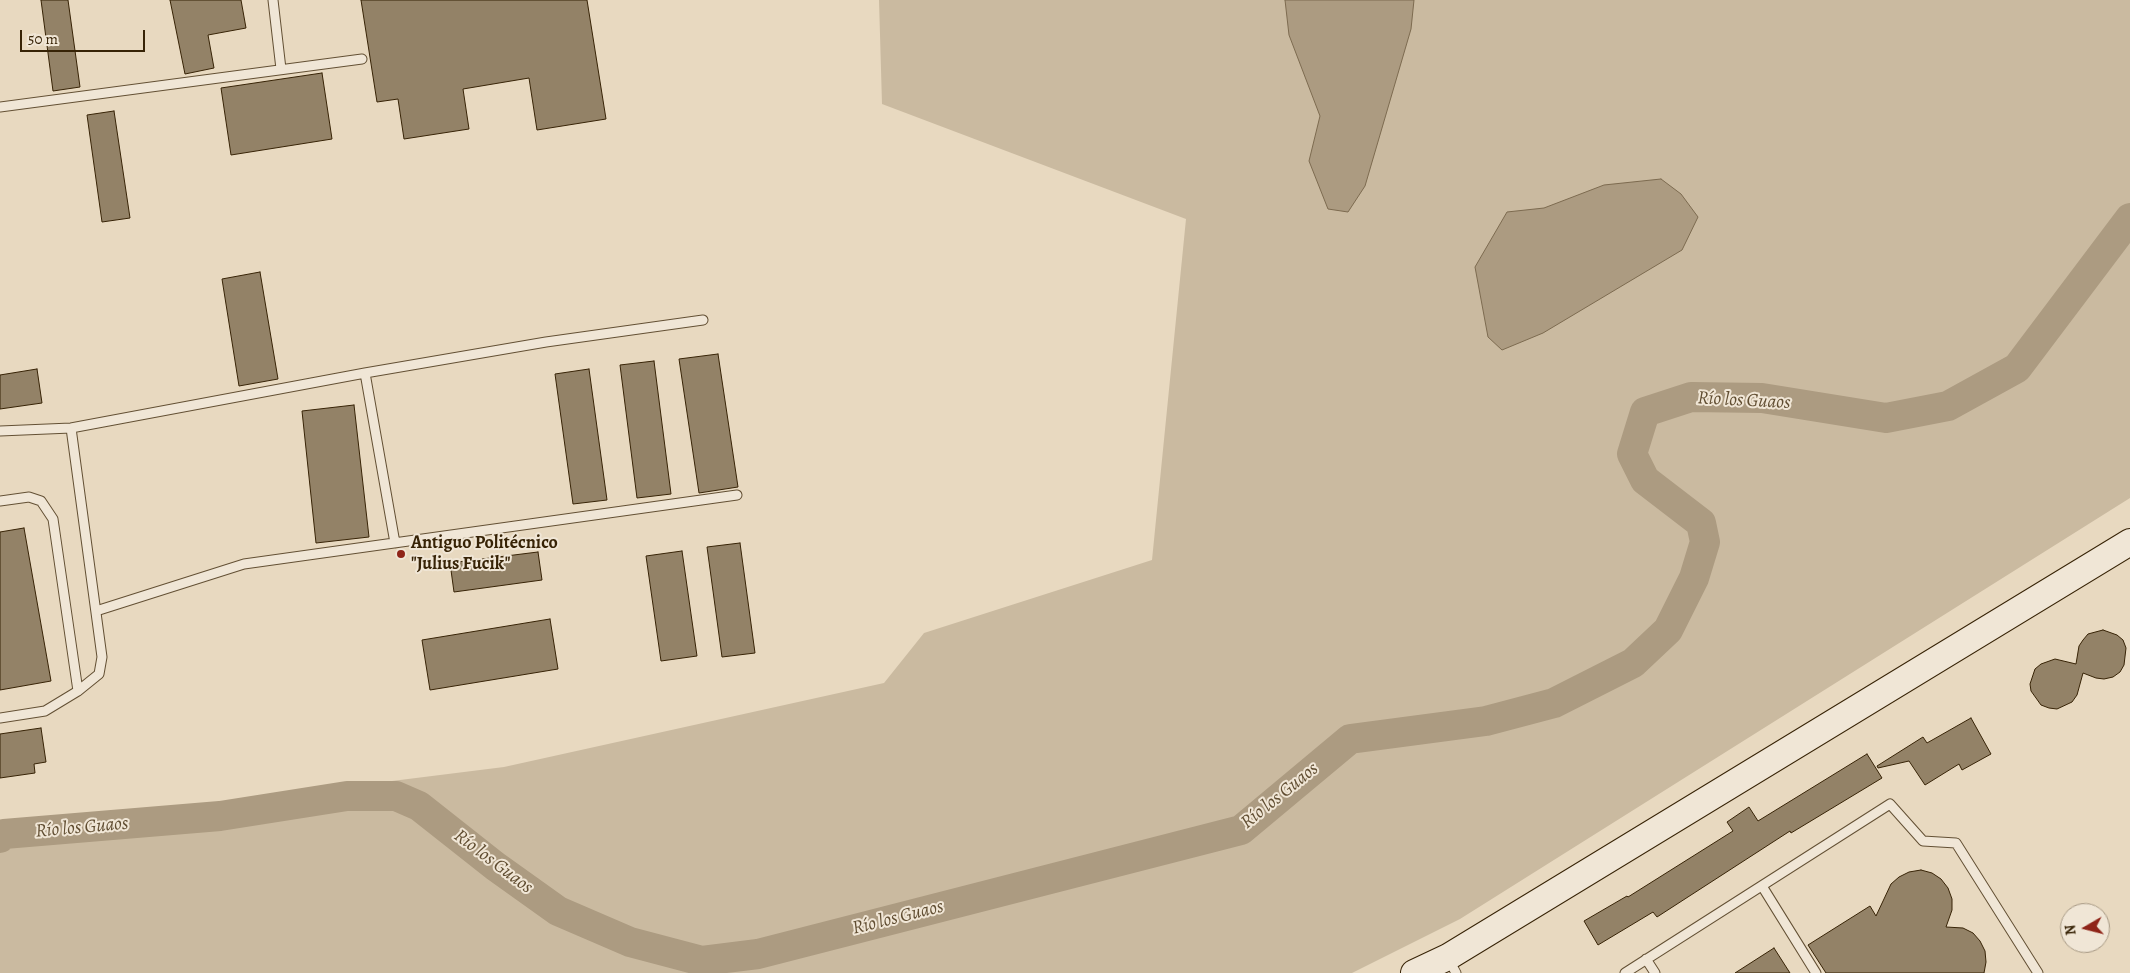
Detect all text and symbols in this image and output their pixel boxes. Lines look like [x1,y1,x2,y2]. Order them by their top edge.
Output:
scale bar [22,20,148,52]
text: 50 m [28,29,58,49]
water label: Río los Guaos [1697,387,1791,415]
place label: Antiguo Politécnico "Julius Fucik" [411,533,558,576]
marker: Antiguo Politécnico "Julius Fucik" [395,548,407,560]
water label: Río los Guaos [1237,758,1323,834]
water label: Río los Guaos [35,813,129,843]
water label: Río los Guaos [449,825,537,899]
water label: Río los Guaos [850,896,946,940]
north arrow [2060,903,2110,953]
text: N [2061,924,2081,936]

